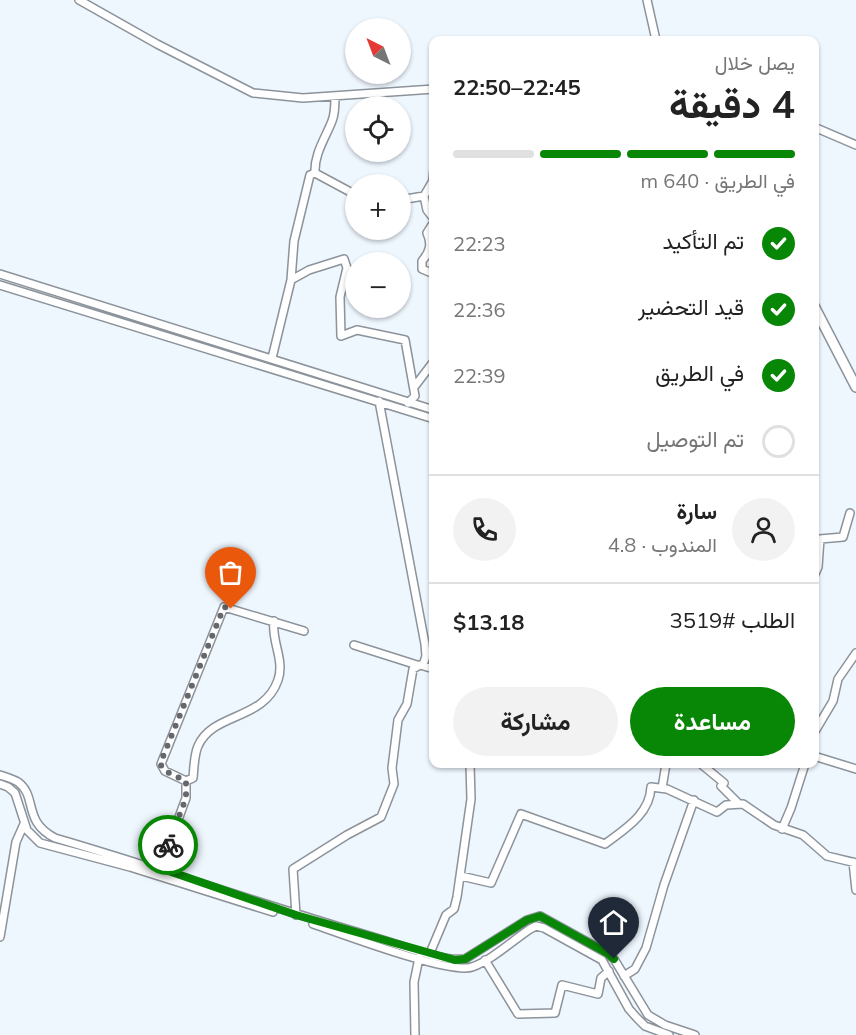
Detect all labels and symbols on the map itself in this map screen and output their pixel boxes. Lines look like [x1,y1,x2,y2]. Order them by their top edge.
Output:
north arrow [345,18,411,84]
pin [205,547,256,609]
courier [138,815,198,875]
pin [588,897,639,959]

